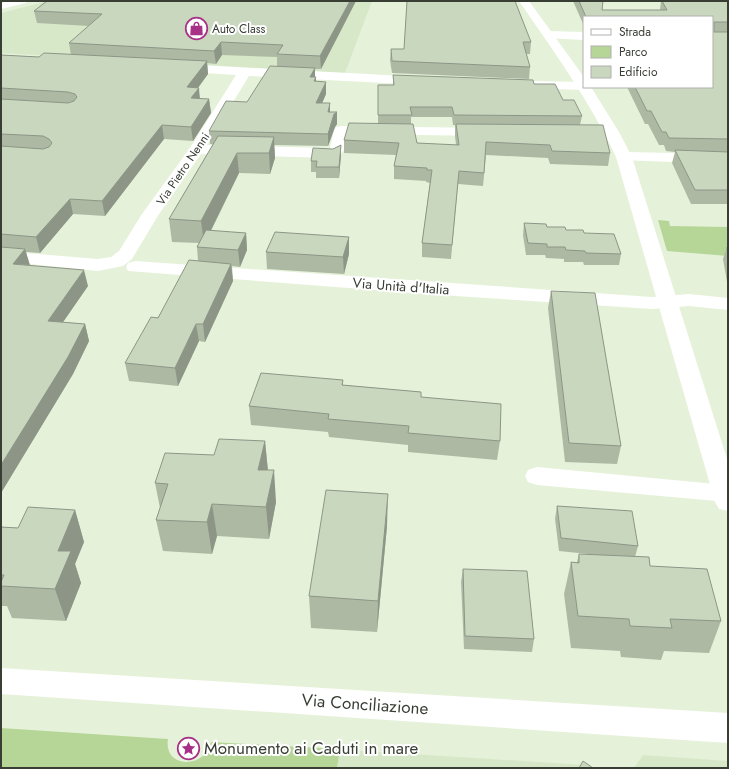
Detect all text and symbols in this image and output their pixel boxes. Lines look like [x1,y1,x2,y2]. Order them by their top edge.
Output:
shop icon: Auto Class [183,16,209,42]
legend [583,16,713,88]
place label: Auto Class [212,20,266,38]
text: Strada [619,23,651,41]
text: Parco [619,43,648,61]
text: Edificio [619,63,658,81]
street label: Via Pietro Nenni [152,129,214,209]
street label: Via Unità d'Italia [352,273,450,299]
street label: Via Conciliazione [301,688,429,720]
place icon: Monumento ai Caduti in mare [175,735,201,761]
place label: Monumento ai Caduti in mare [204,736,418,760]

